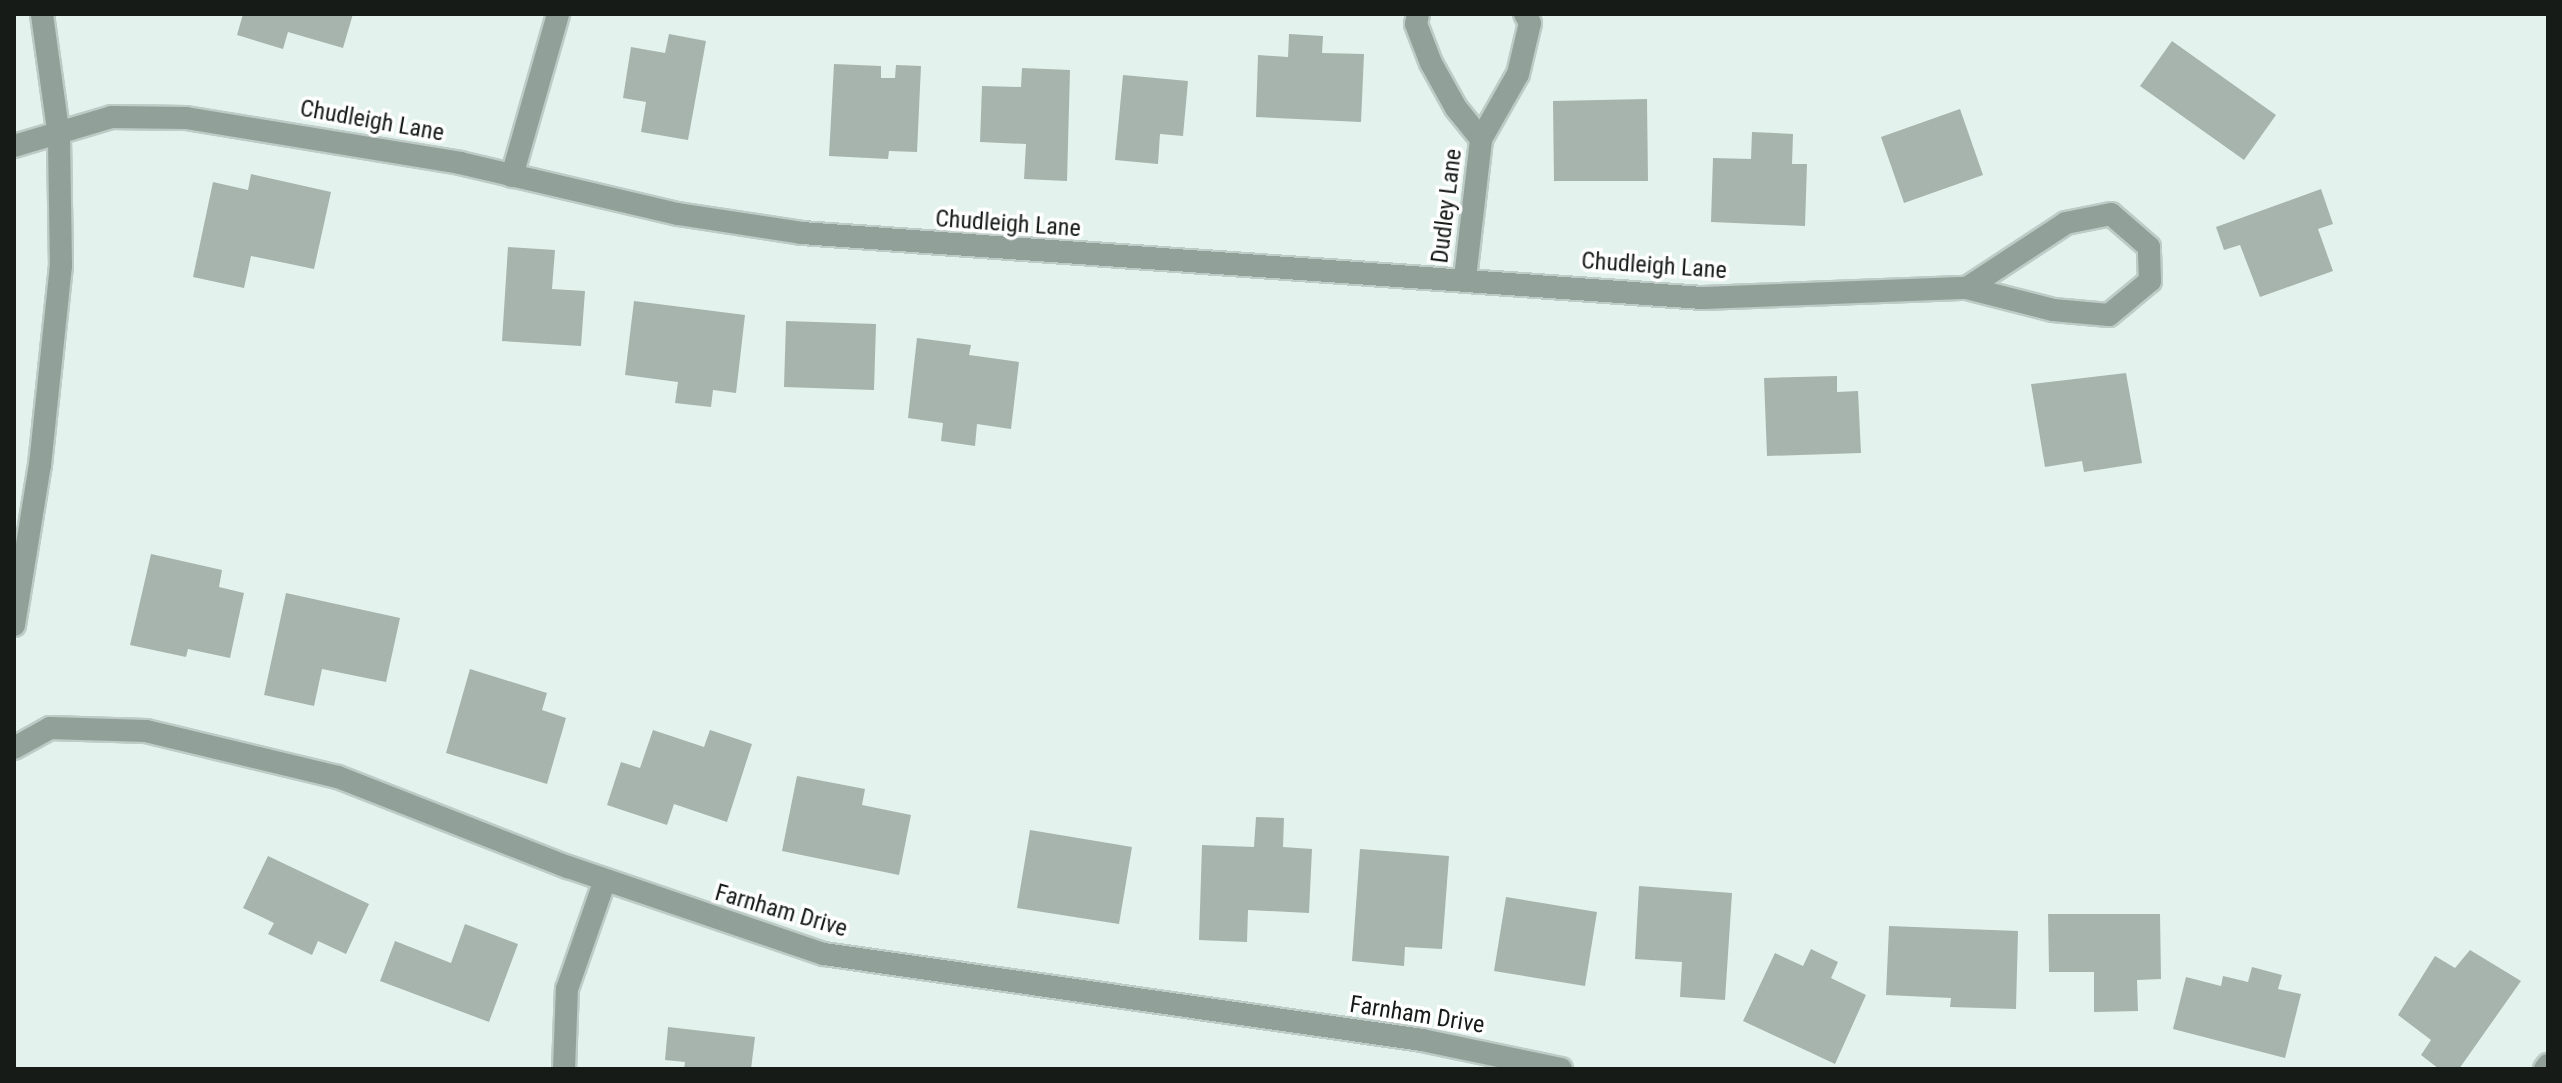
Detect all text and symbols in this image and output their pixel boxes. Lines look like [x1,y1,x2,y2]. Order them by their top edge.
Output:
street label: Chudleigh Lane [298,94,446,148]
street label: Dudley Lane [1426,147,1468,265]
street label: Chudleigh Lane [934,205,1082,243]
street label: Chudleigh Lane [1580,247,1728,285]
street label: Farnham Drive [712,878,850,944]
street label: Farnham Drive [1348,990,1486,1040]

